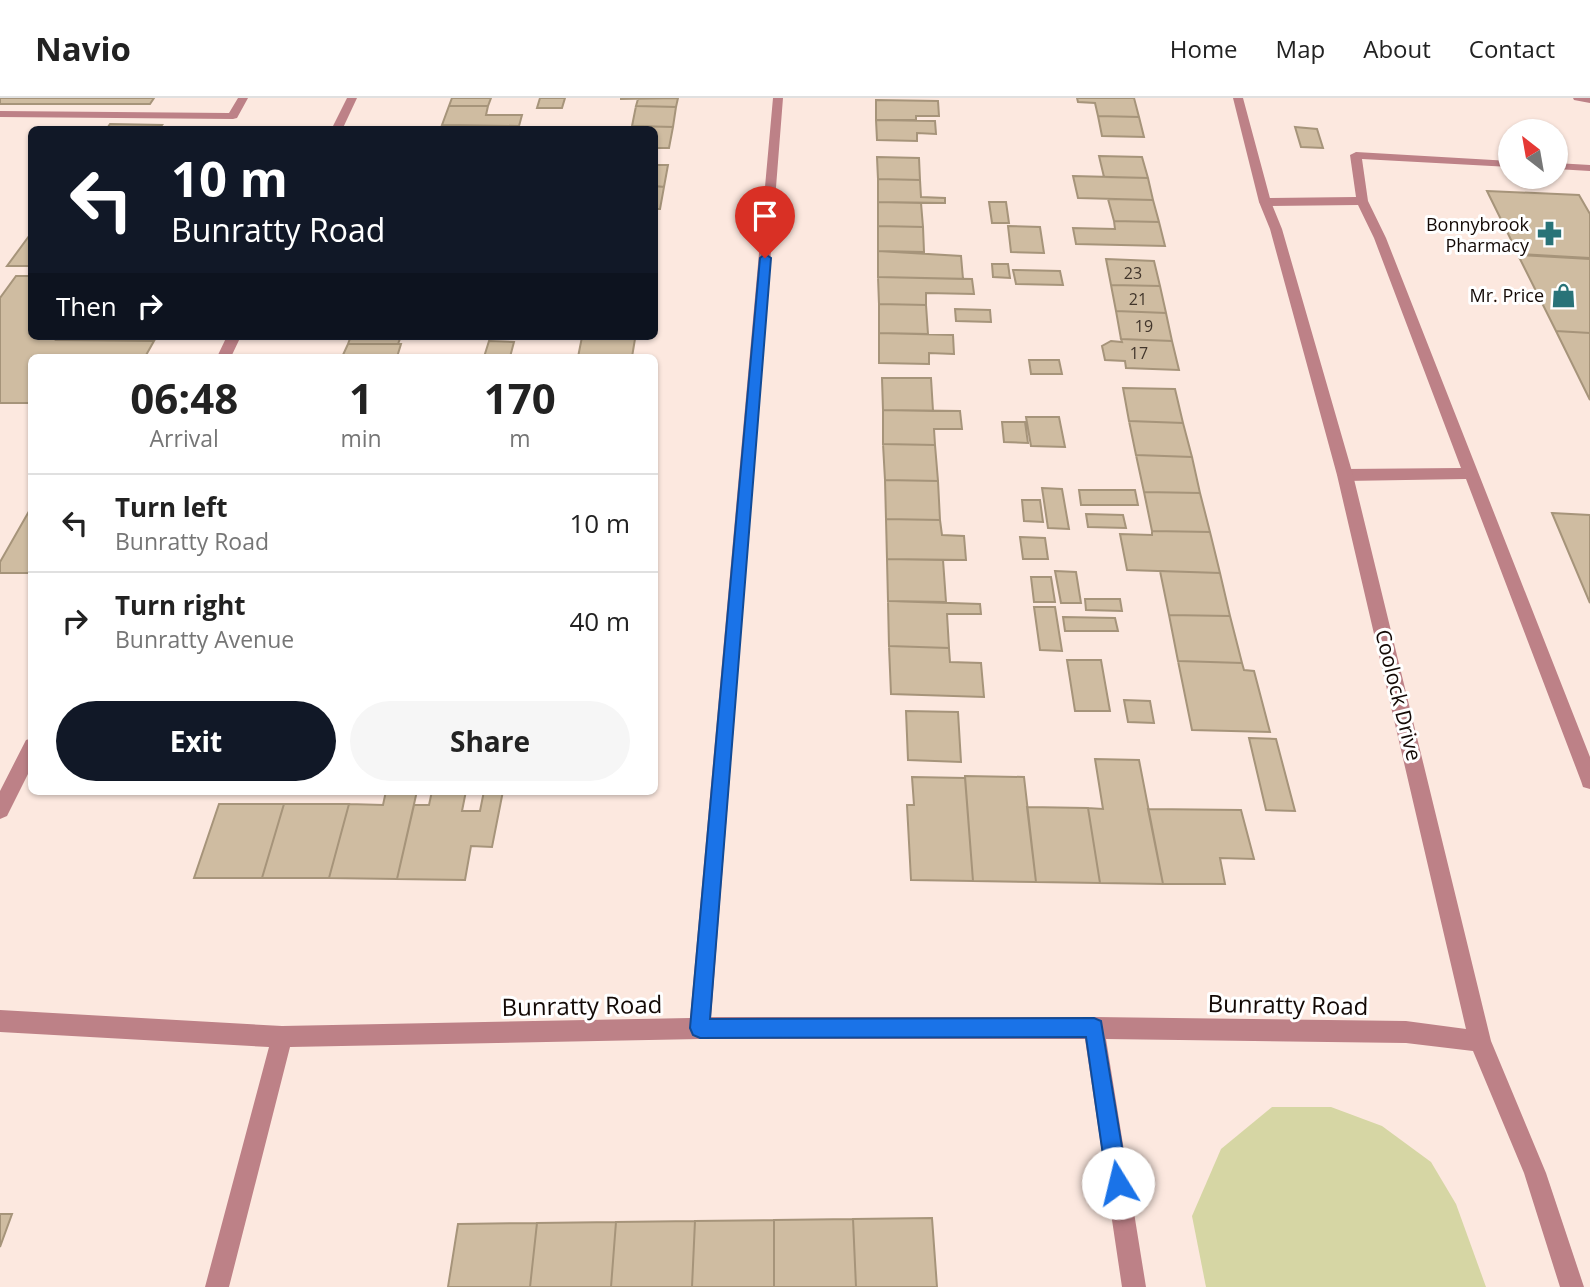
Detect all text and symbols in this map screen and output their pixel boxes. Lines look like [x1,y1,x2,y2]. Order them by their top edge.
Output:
text: Navio [35,26,131,71]
text: Home [1170,32,1238,65]
text: Map [1276,32,1325,65]
text: About [1363,32,1431,65]
text: Contact [1469,32,1555,65]
north arrow [1498,119,1568,189]
map controls [1498,119,1568,189]
text: 10 m [171,145,288,211]
icon: left [56,154,147,245]
pin [735,186,795,258]
icon: arrive [746,197,784,235]
text: Bunratty Road [171,208,385,251]
place label: Bonnybrook Pharmacy [1426,212,1530,257]
pharmacy icon: Bonnybrook Pharmacy [1535,220,1563,248]
house number: 23 [1124,262,1142,284]
shop icon: Mr. Price [1550,281,1578,309]
place label: Mr. Price [1470,283,1544,307]
icon: right [131,287,169,325]
text: Then [56,288,117,324]
house number: 21 [1129,288,1147,310]
house number: 19 [1135,315,1153,337]
house number: 17 [1130,342,1148,364]
text: 06:48 [130,369,238,426]
text: 1 [349,369,373,426]
text: 170 [484,369,556,426]
text: Arrival [150,422,219,454]
text: min [340,422,382,454]
text: m [509,422,530,454]
text: Turn left [115,489,227,525]
icon: left [56,504,94,542]
text: 10 m [569,505,630,541]
text: Bunratty Road [115,525,269,557]
text: Turn right [115,587,246,623]
icon: right [56,602,94,640]
text: 40 m [569,603,630,639]
text: Bunratty Avenue [115,623,294,655]
street label: Coolock Drive [1369,626,1429,764]
button: Exit [56,701,336,781]
button: Share [350,701,630,781]
street label: Bunratty Road [1207,986,1369,1022]
street label: Bunratty Road [501,987,663,1023]
position arrow [1081,1146,1155,1220]

